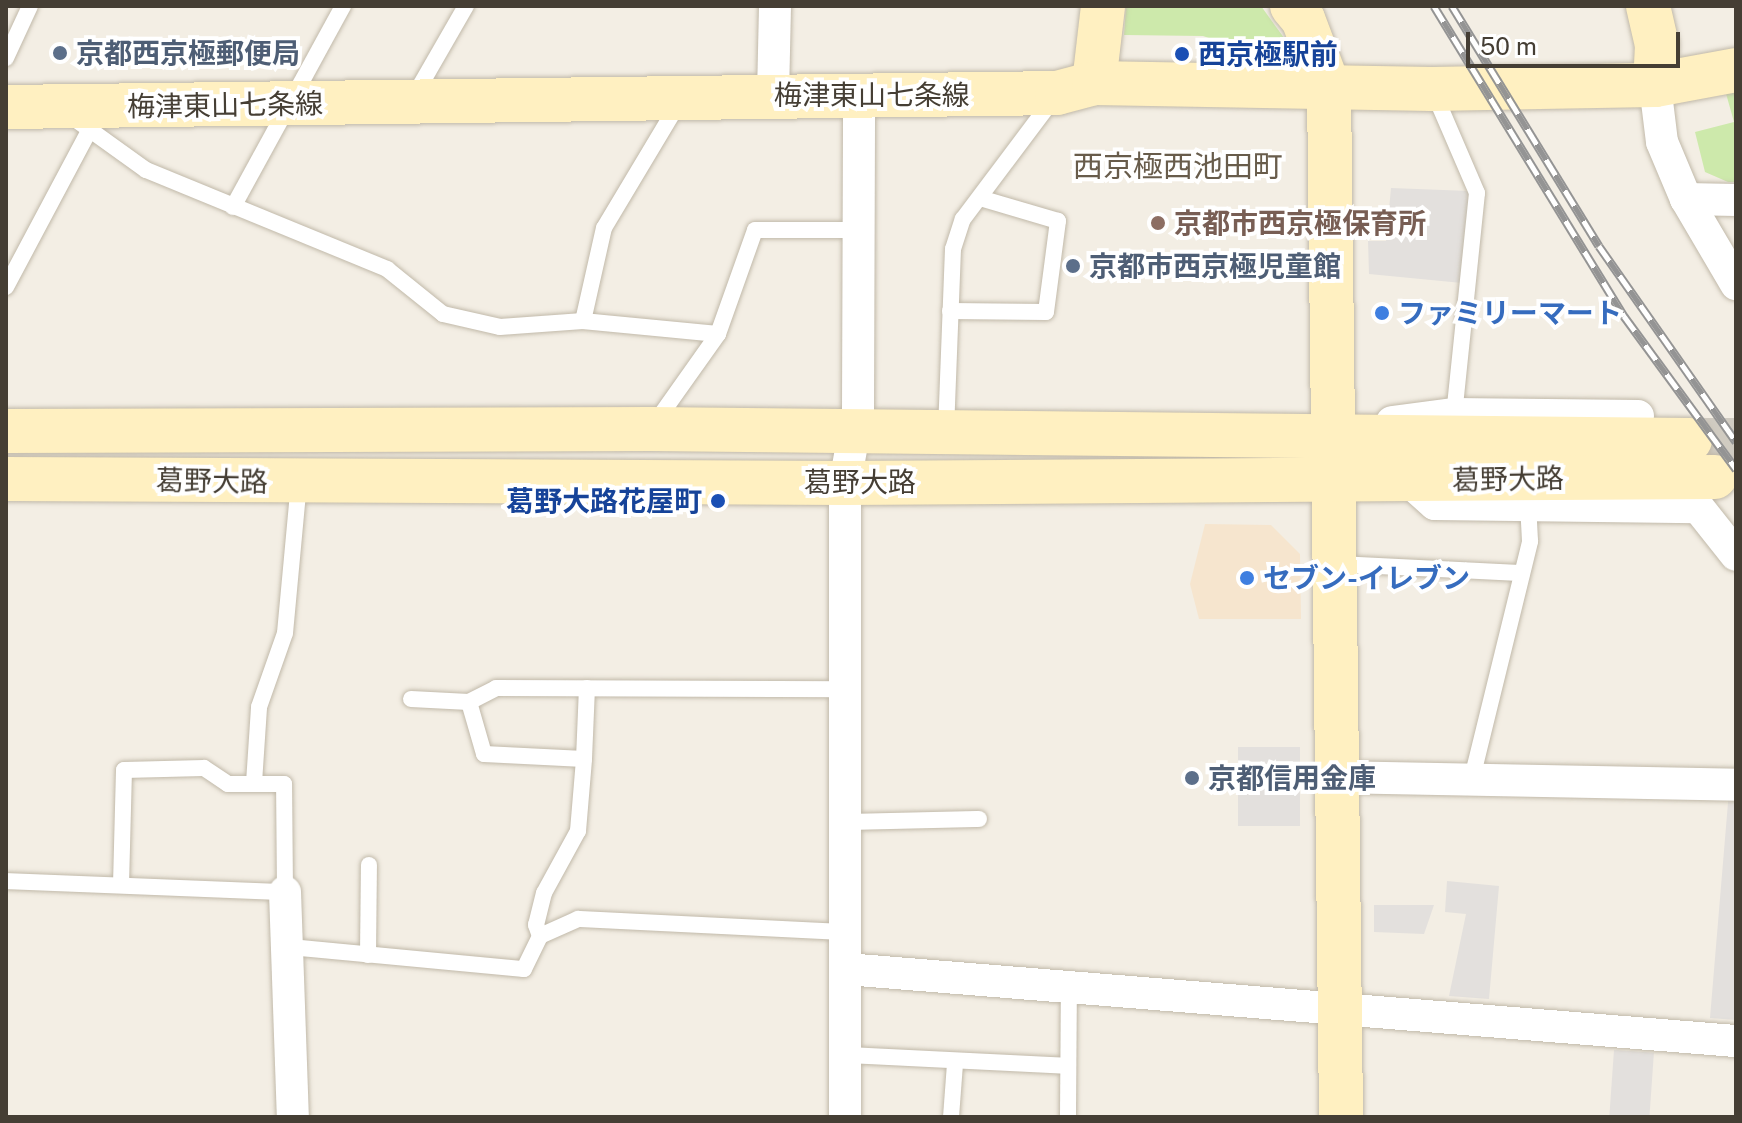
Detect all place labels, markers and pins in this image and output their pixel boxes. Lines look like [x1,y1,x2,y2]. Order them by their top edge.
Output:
place label: 京都西京極郵便局 [76,36,300,70]
place label: 西京極駅前 [1198,37,1338,71]
marker: 京都西京極郵便局 [51,44,69,62]
marker: 西京極駅前 [1173,45,1191,63]
place label: 京都市西京極保育所 [1174,206,1426,240]
marker: 京都市西京極保育所 [1149,214,1167,232]
place label: 京都市西京極児童館 [1089,249,1341,283]
marker: 京都市西京極児童館 [1064,257,1082,275]
place label: ファミリーマート [1398,296,1622,330]
marker: ファミリーマート [1373,304,1391,322]
place label: 葛野大路花屋町 [506,484,702,518]
marker: 葛野大路花屋町 [709,492,727,510]
place label: セブン-イレブン [1263,561,1470,595]
marker: セブン-イレブン [1238,569,1256,587]
place label: 京都信用金庫 [1208,761,1376,795]
marker: 京都信用金庫 [1183,769,1201,787]

